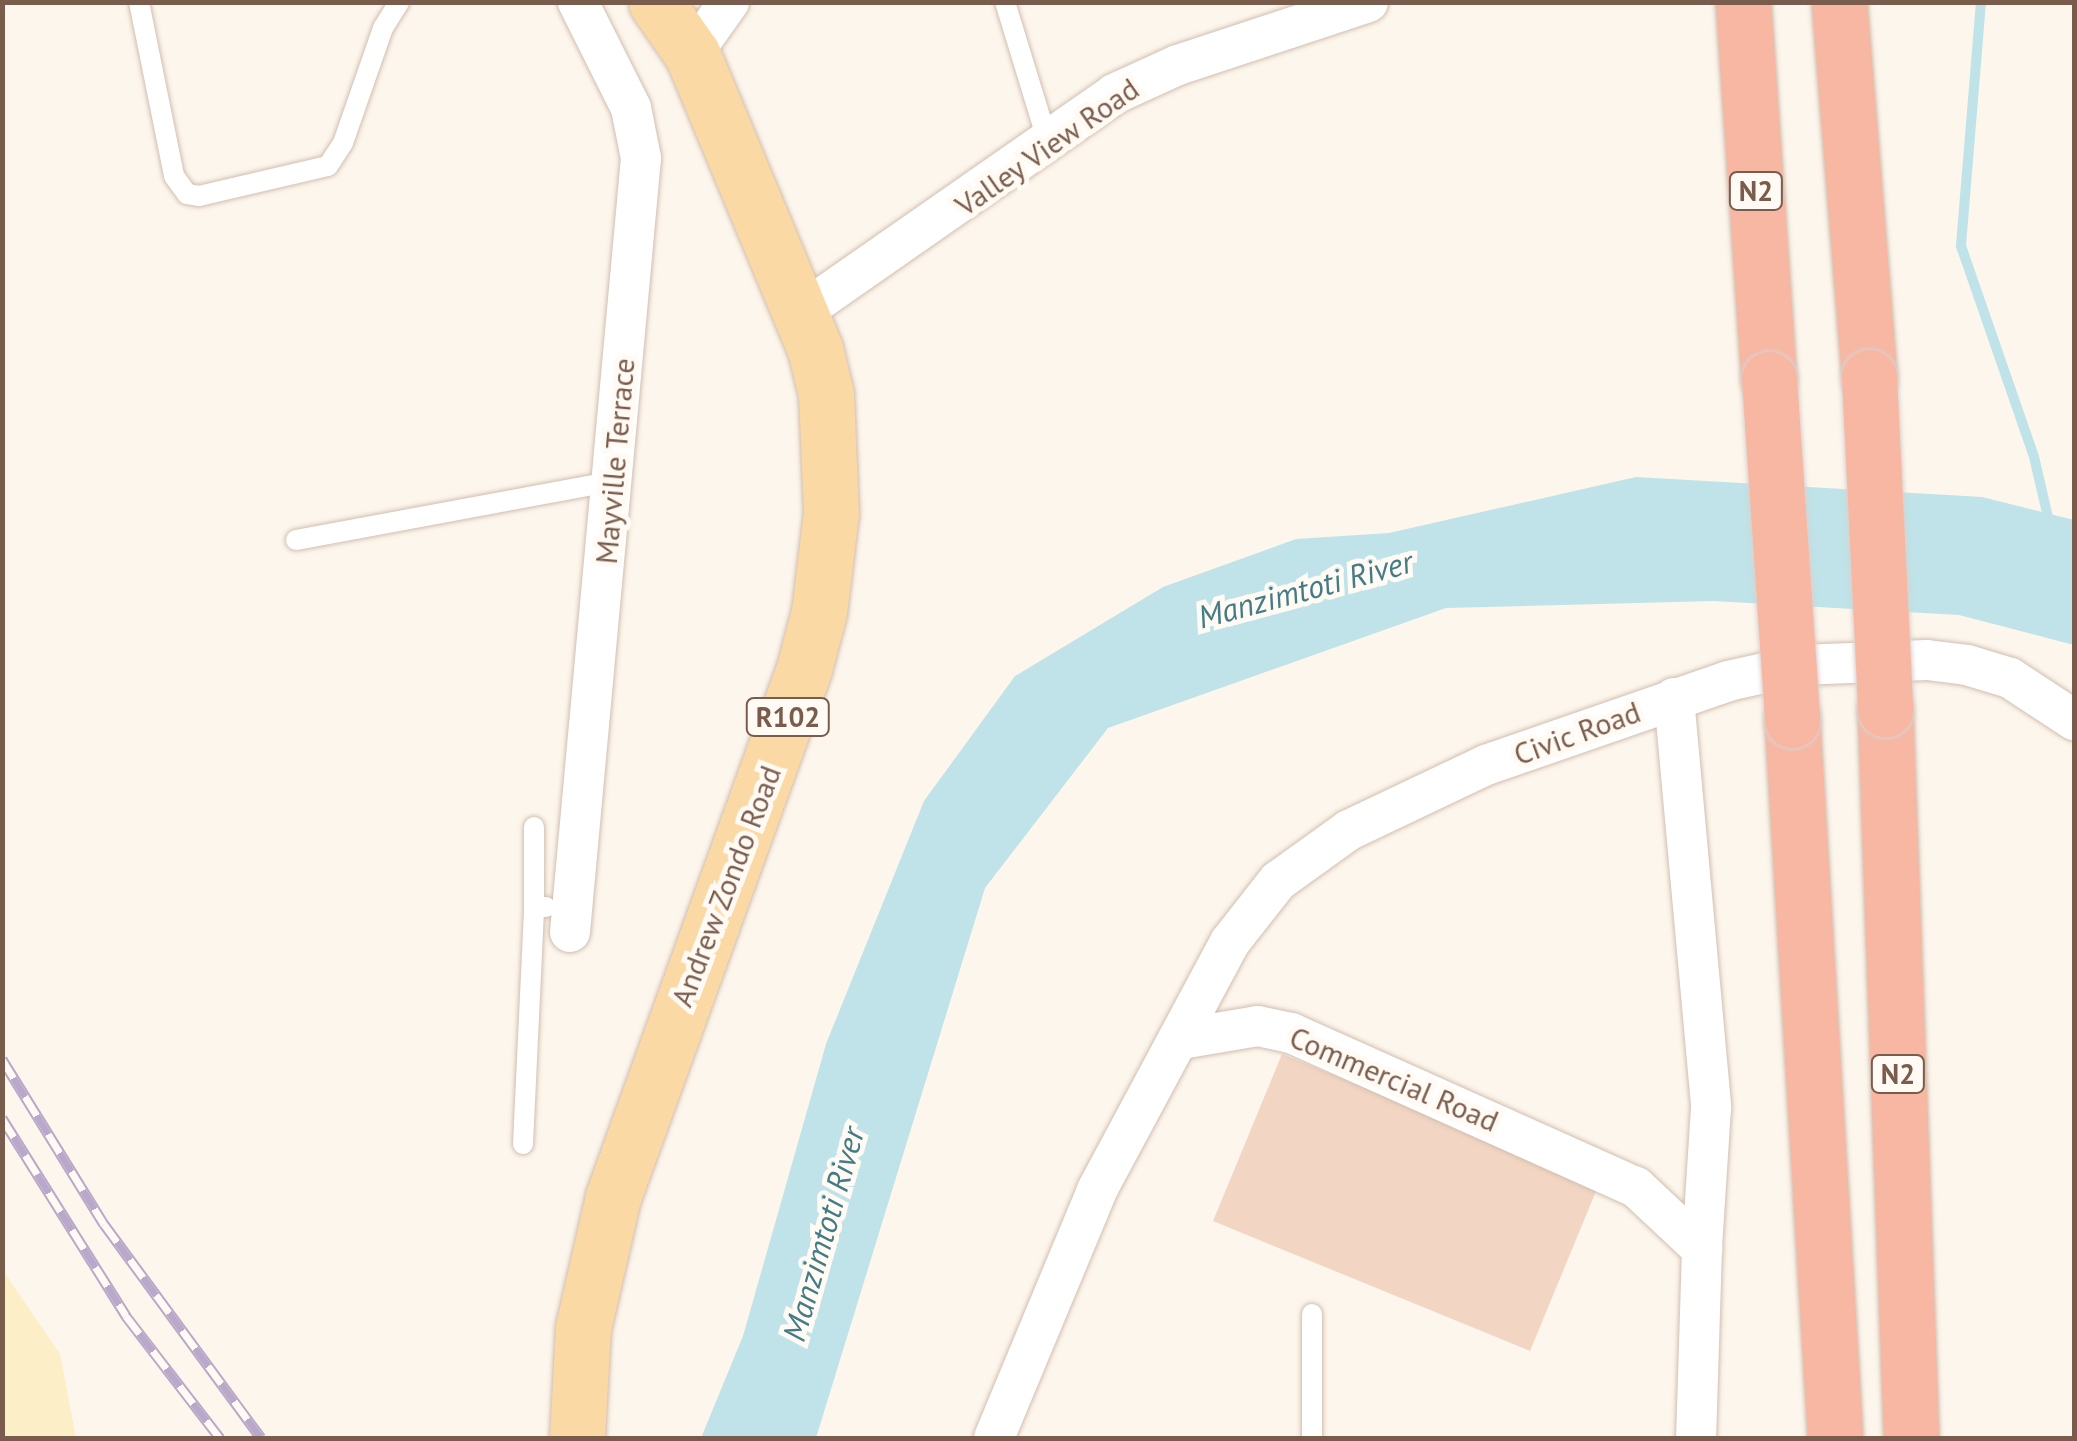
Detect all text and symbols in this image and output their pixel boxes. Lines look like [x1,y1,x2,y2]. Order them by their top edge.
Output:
street label: Valley View Road [947,70,1147,224]
road number: N2 [1728,168,1784,214]
street label: Mayville Terrace [588,356,642,566]
water label: Manzimtoti River [1193,542,1417,636]
street label: Civic Road [1508,693,1646,773]
road number: R102 [746,694,830,740]
street label: Andrew Zondo Road [663,760,789,1012]
street label: Commercial Road [1284,1019,1504,1139]
road number: N2 [1870,1051,1926,1097]
water label: Manzimtoti River [774,1123,872,1345]

